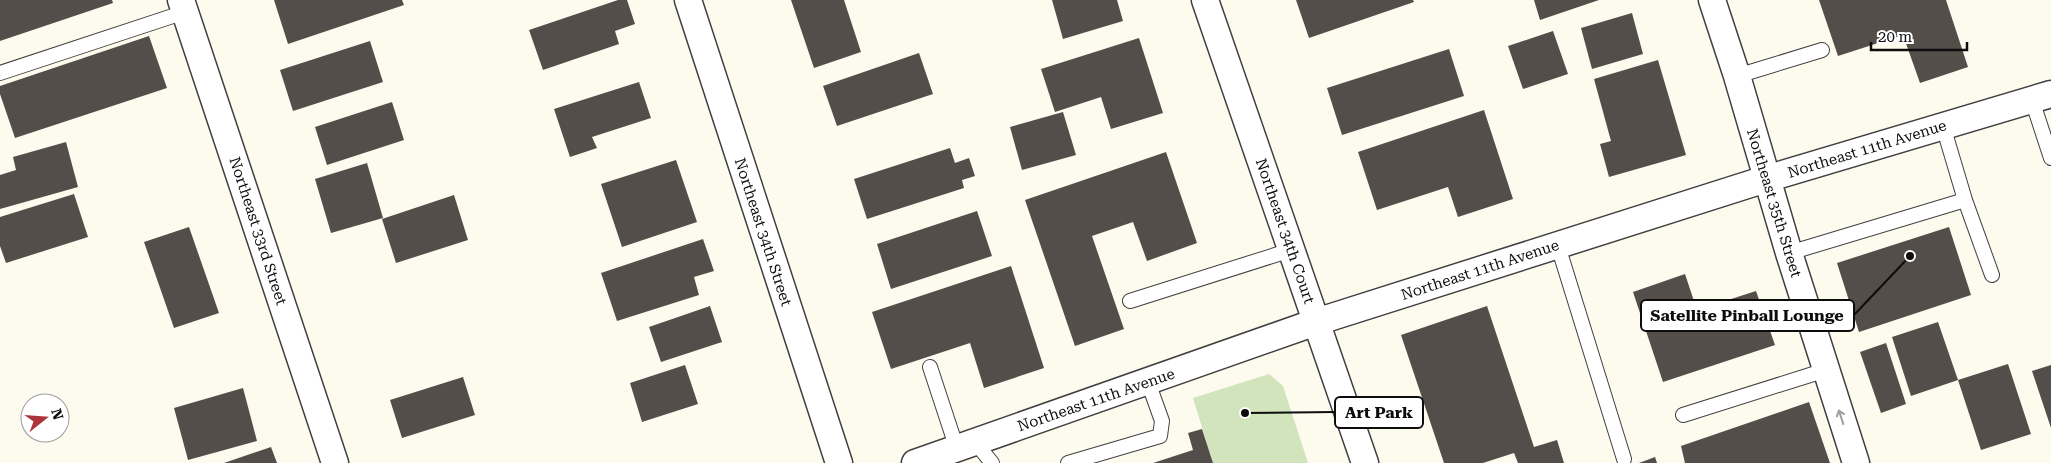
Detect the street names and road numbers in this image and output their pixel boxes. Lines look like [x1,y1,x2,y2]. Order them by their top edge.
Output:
street label: Northeast 11th Avenue [1785,116,1949,182]
street label: Northeast 35th Street [1743,127,1805,280]
street label: Northeast 33rd Street [226,155,291,308]
street label: Northeast 34th Street [731,156,796,309]
street label: Northeast 34th Court [1252,156,1319,307]
street label: Northeast 11th Avenue [1399,236,1561,304]
street label: Northeast 11th Avenue [1015,365,1177,435]

